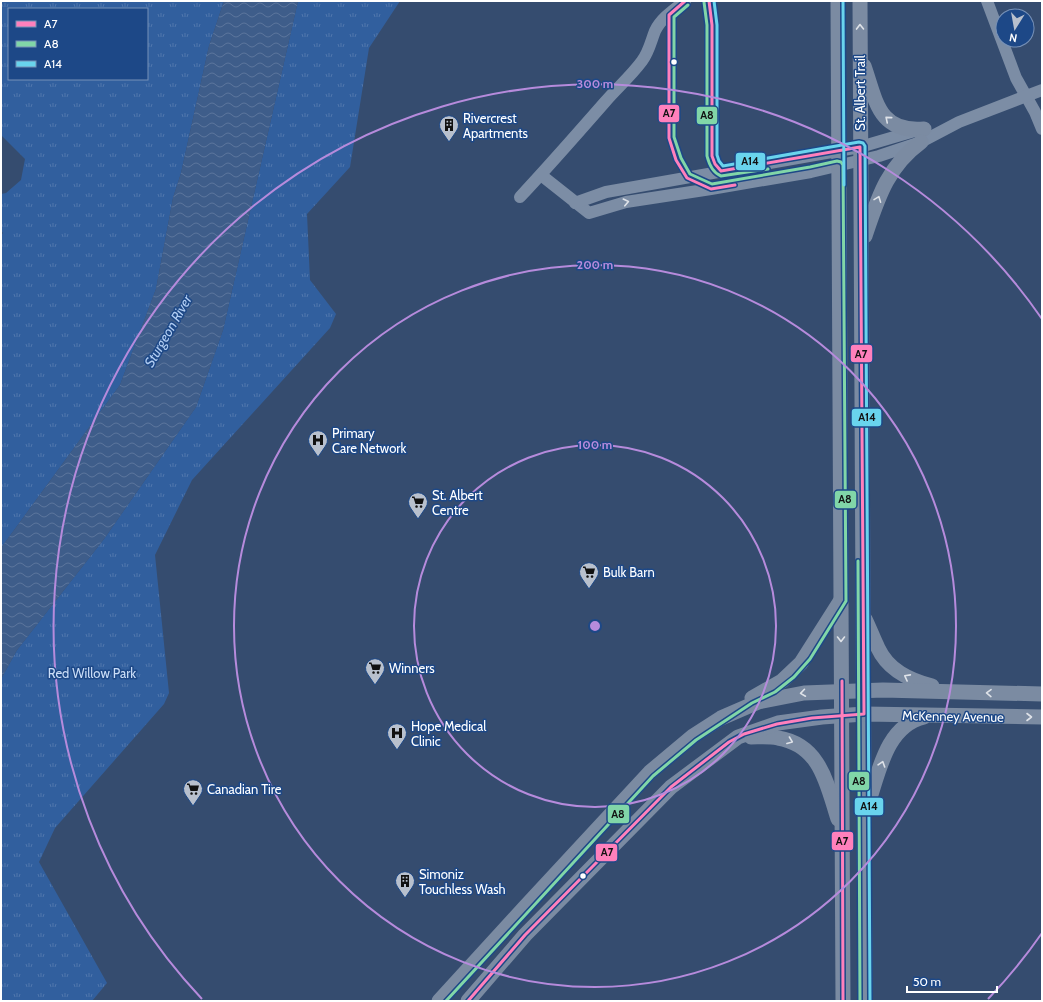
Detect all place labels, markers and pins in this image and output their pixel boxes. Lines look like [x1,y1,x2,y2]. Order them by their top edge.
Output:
unlabelled marker [669,57,679,67]
place label: Rivercrest Apartments [463,110,529,141]
building icon: Rivercrest Apartments [438,114,460,142]
place label: Primary Care Network [332,425,406,456]
hospital icon: Primary Care Network [307,429,329,457]
place label: St. Albert Centre [432,487,483,518]
supermarket icon: St. Albert Centre [407,491,429,519]
supermarket icon: Bulk Barn [578,561,600,589]
place label: Bulk Barn [603,564,655,580]
centre of rings [588,619,602,633]
supermarket icon: Winners [364,657,386,685]
place label: Winners [389,660,435,676]
place label: Hope Medical Clinic [411,718,486,749]
hospital icon: Hope Medical Clinic [386,722,408,750]
supermarket icon: Canadian Tire [182,778,204,806]
place label: Canadian Tire [207,781,282,797]
place label: Simoniz Touchless Wash [419,866,506,897]
building icon: Simoniz Touchless Wash [394,870,416,898]
unlabelled marker [578,871,588,881]

